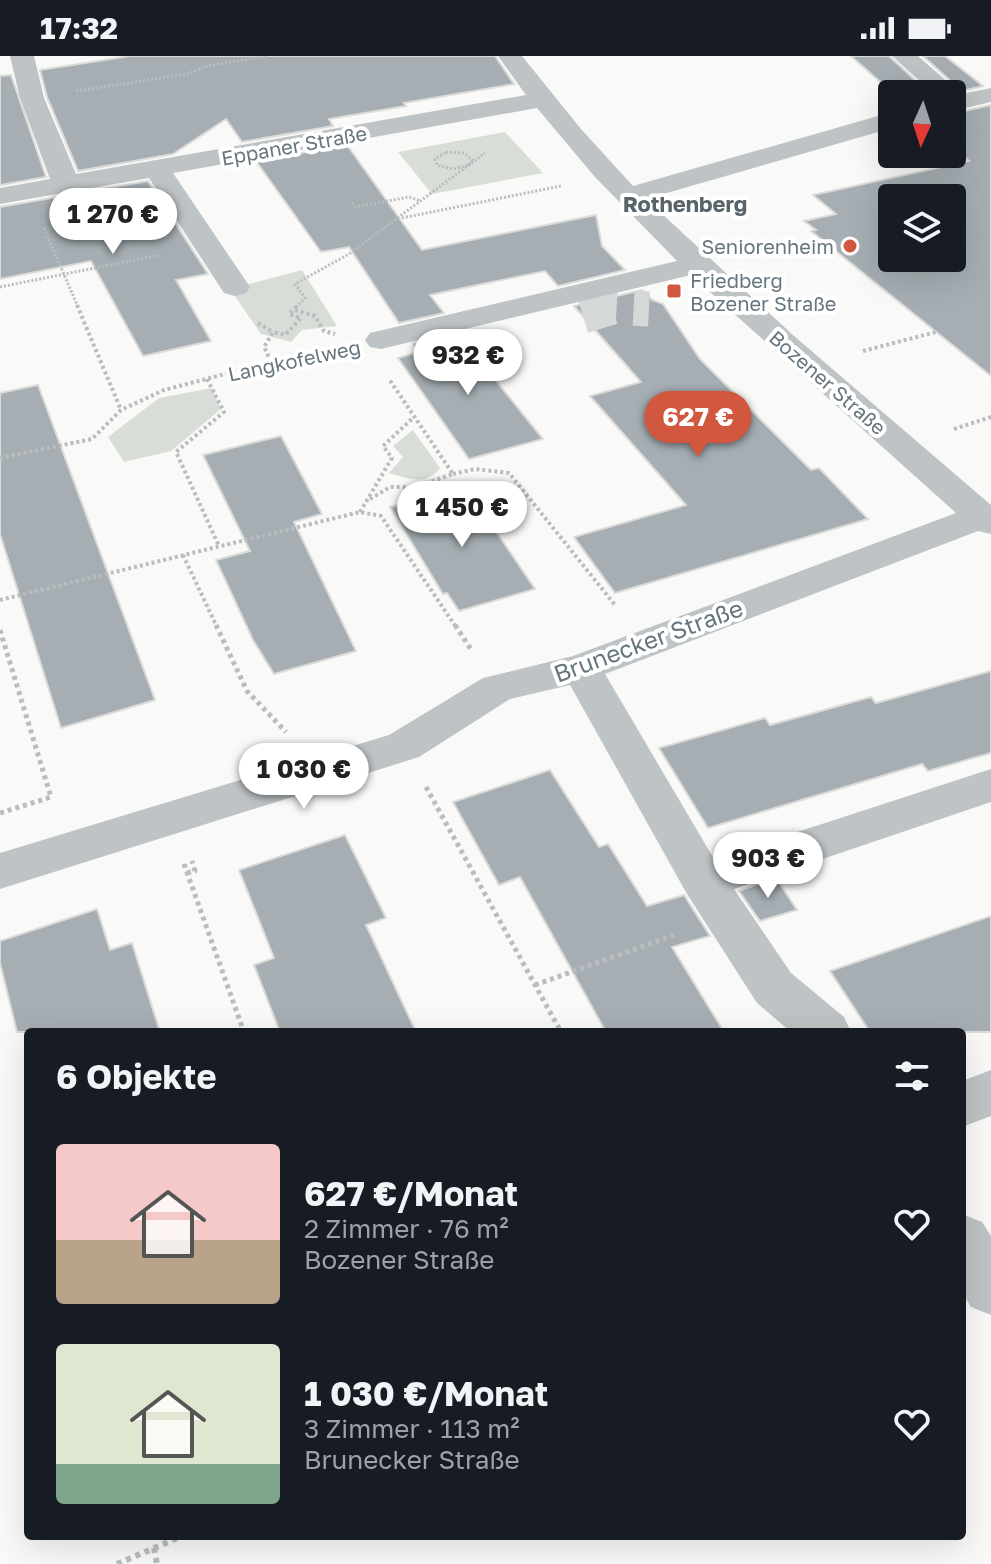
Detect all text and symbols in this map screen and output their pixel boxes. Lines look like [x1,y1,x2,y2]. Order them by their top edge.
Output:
text: 17:32 [40,10,118,46]
north arrow [878,80,966,168]
map controls [878,80,966,272]
street label: Eppaner Straße [219,120,369,170]
button: layers [878,184,966,272]
pin: 1 270 € [39,188,187,256]
district label: Rothenberg [623,190,747,217]
text: 1 270 € [67,198,159,229]
place label: Seniorenheim [701,234,834,258]
marker: Seniorenheim [841,237,859,255]
place label: Friedberg Bozener Straße [690,268,836,315]
marker: Friedberg Bozener Straße [665,282,683,300]
street label: Bozener Straße [765,325,891,439]
pin: 932 € [412,329,524,397]
street label: Langkofelweg [225,334,363,386]
text: 932 € [431,339,505,370]
pin: 627 € [642,391,754,459]
text: 627 € [662,401,734,432]
pin: 1 450 € [388,481,536,549]
text: 1 450 € [415,491,509,522]
street label: Brunecker Straße [549,592,747,688]
pin: 1 030 € [230,743,378,811]
text: 1 030 € [257,753,351,784]
pin: 903 € [712,832,824,900]
text: 903 € [731,842,805,873]
icon: filters [890,1054,934,1098]
text: 6 Objekte [56,1056,216,1096]
text: 627 €/Monat [304,1173,518,1213]
icon: home [120,1176,216,1272]
icon: heart [890,1202,934,1246]
text: 2 Zimmer · 76 m² [304,1213,509,1244]
text: Bozener Straße [304,1244,494,1275]
text: 1 030 €/Monat [304,1373,548,1413]
icon: home [120,1376,216,1472]
icon: heart [890,1402,934,1446]
text: 3 Zimmer · 113 m² [304,1413,520,1444]
text: Brunecker Straße [304,1444,520,1475]

